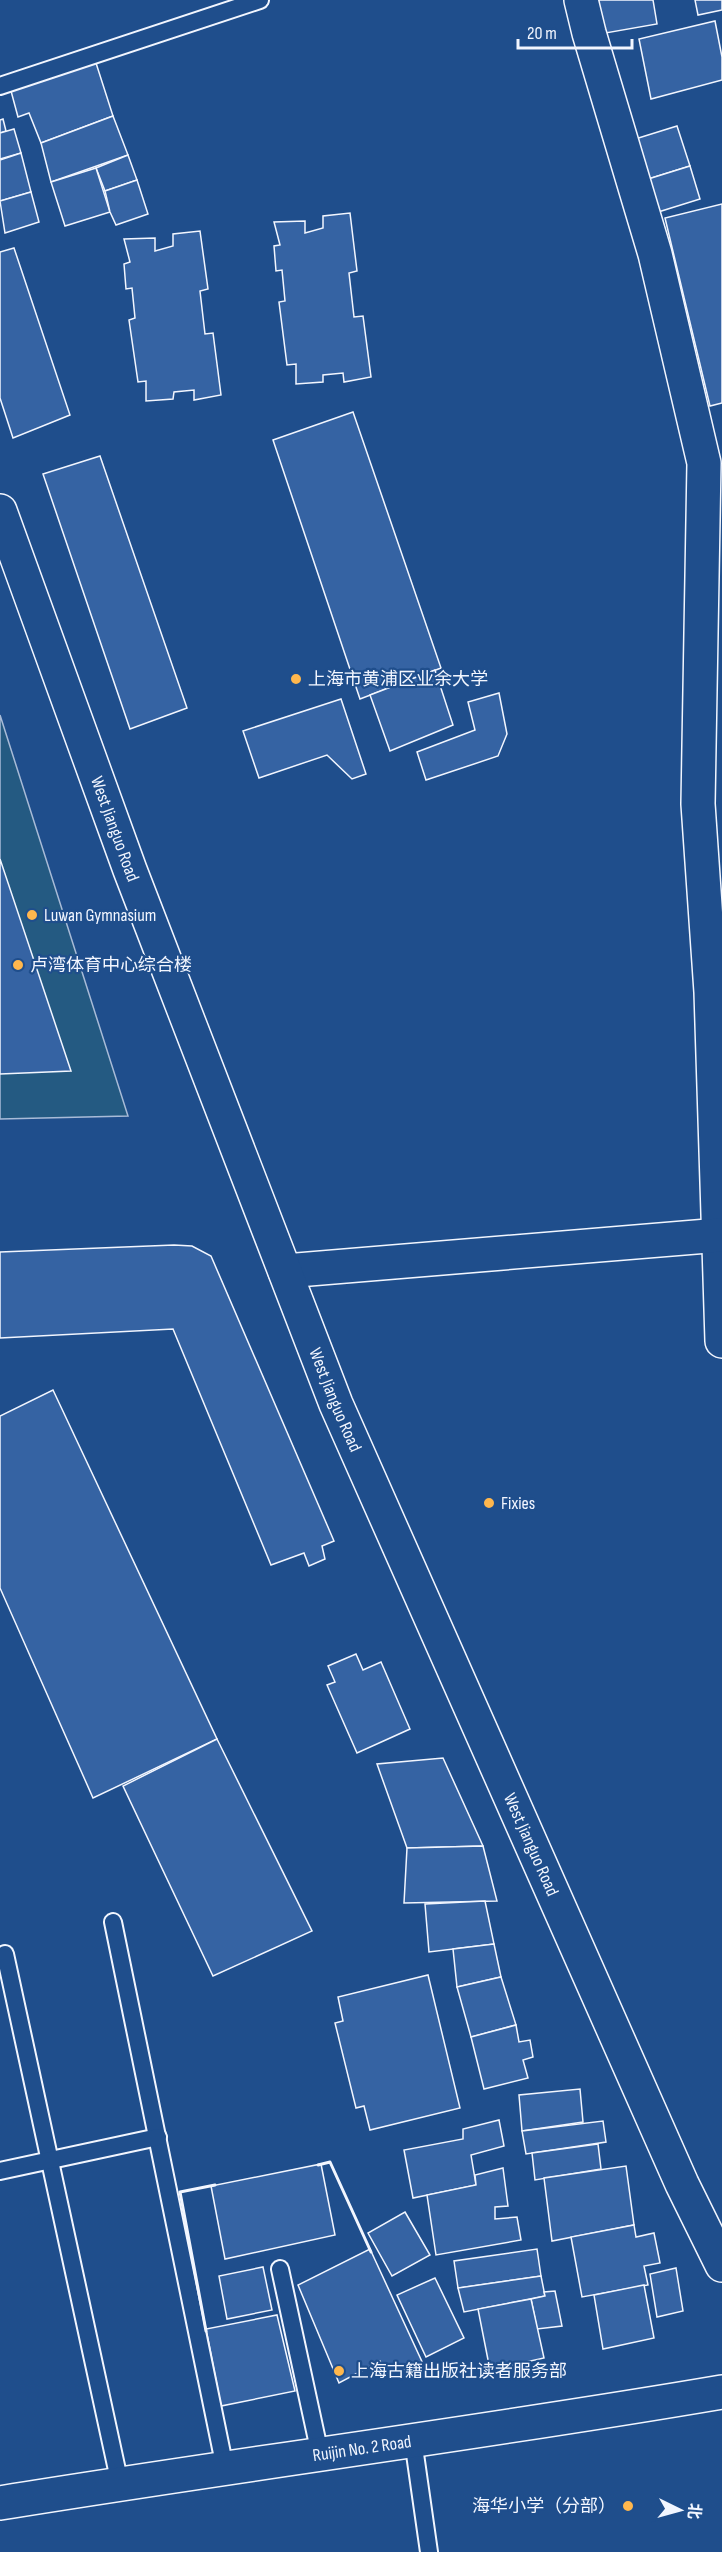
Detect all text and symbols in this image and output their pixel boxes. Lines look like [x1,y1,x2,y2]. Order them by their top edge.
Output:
scale bar [518,12,632,50]
text: 20 m [527,23,557,44]
place label: 上海市黄浦区业余大学 [308,669,488,690]
marker: 上海市黄浦区业余大学 [289,672,303,686]
street label: West Jianguo Road [86,774,143,885]
place label: Luwan Gymnasium [44,905,156,926]
marker: Luwan Gymnasium [25,908,39,922]
place label: 卢湾体育中心综合楼 [30,955,192,976]
marker: 卢湾体育中心综合楼 [11,958,25,972]
street label: West Jianguo Road [304,1345,366,1455]
place label: Fixies [501,1493,535,1514]
marker: Fixies [482,1496,496,1510]
street label: West Jianguo Road [499,1790,563,1899]
place label: 上海古籍出版社读者服务部 [351,2361,567,2382]
marker: 上海古籍出版社读者服务部 [332,2364,346,2378]
street label: Ruijin No. 2 Road [311,2431,413,2466]
north arrow [650,2480,710,2540]
place label: 海华小学（分部） [472,2496,616,2517]
marker: 海华小学（分部） [621,2499,635,2513]
text: 北 [683,2502,704,2520]

